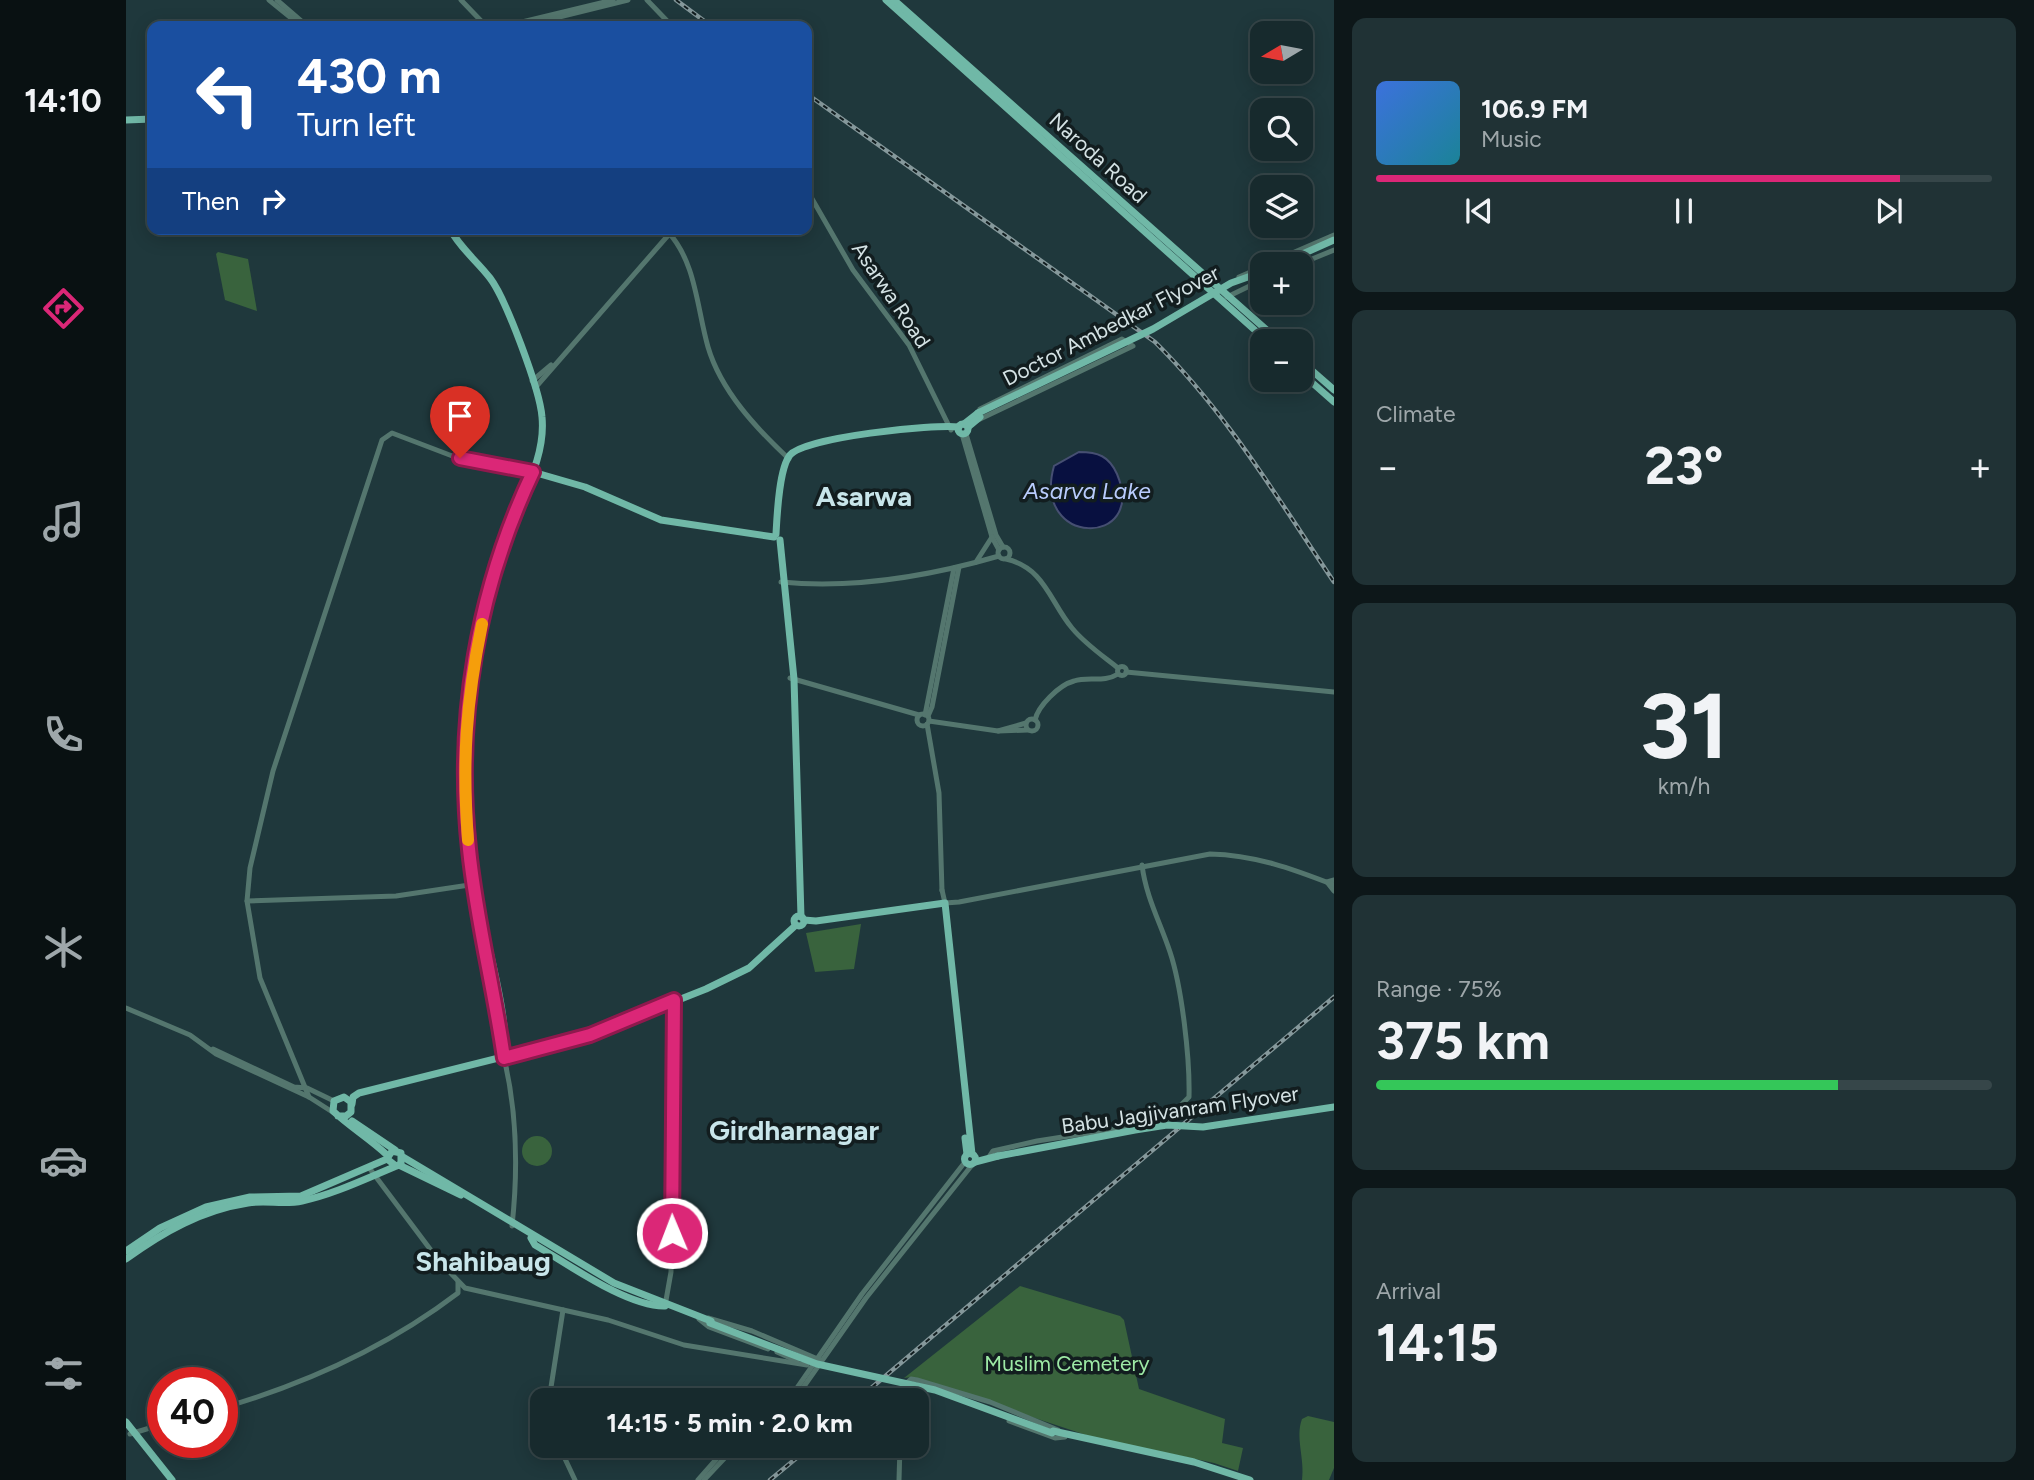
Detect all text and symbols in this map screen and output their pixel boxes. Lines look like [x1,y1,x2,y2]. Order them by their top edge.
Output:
north arrow [1250,21,1312,84]
map controls [1250,21,1313,392]
text: 430 m [297,46,441,105]
icon: left [182,49,273,140]
text: 14:10 [24,82,102,120]
text: 106.9 FM [1481,93,1588,125]
button: search [1250,98,1313,161]
text: Turn left [297,106,416,144]
street label: Naroda Road [1044,107,1152,208]
text: Music [1481,125,1542,153]
button: layers [1250,175,1313,238]
icon: right [254,182,292,220]
text: Then [182,185,240,217]
icon: previous [1460,192,1498,230]
icon: pause [1665,192,1703,230]
icon: next [1870,192,1908,230]
street label: Asarwa Road [847,237,936,352]
button: + [1250,252,1313,315]
street label: Doctor Ambedkar Flyover [998,260,1223,391]
icon: directions [39,284,88,333]
button: − [1250,329,1313,392]
pin [430,386,490,458]
icon: arrive [441,397,479,435]
text: Climate [1376,400,1455,428]
text: 23° [1645,435,1723,497]
text: − [1376,444,1400,490]
text: + [1968,444,1992,490]
water label: Asarva Lake [1022,477,1151,505]
district label: Asarwa [816,479,912,513]
icon: music [39,497,88,546]
text: 31 [1640,672,1729,781]
icon: phone [39,710,88,759]
text: km/h [1658,772,1710,800]
icon: climate [39,923,88,972]
text: Range · 75% [1376,975,1502,1003]
text: 375 km [1376,1010,1550,1072]
street label: Babu Jagjivanram Flyover [1060,1080,1300,1139]
district label: Girdharnagar [709,1113,879,1147]
icon: car [39,1136,88,1185]
position arrow [635,1196,709,1270]
district label: Shahibaug [415,1244,551,1278]
text: Arrival [1376,1277,1441,1305]
text: 14:15 [1376,1312,1499,1374]
icon: filters [39,1349,88,1398]
park label: Muslim Cemetery [984,1351,1150,1376]
speed limit sign: 40 [147,1367,238,1458]
text: 14:15 · 5 min · 2.0 km [606,1407,853,1439]

